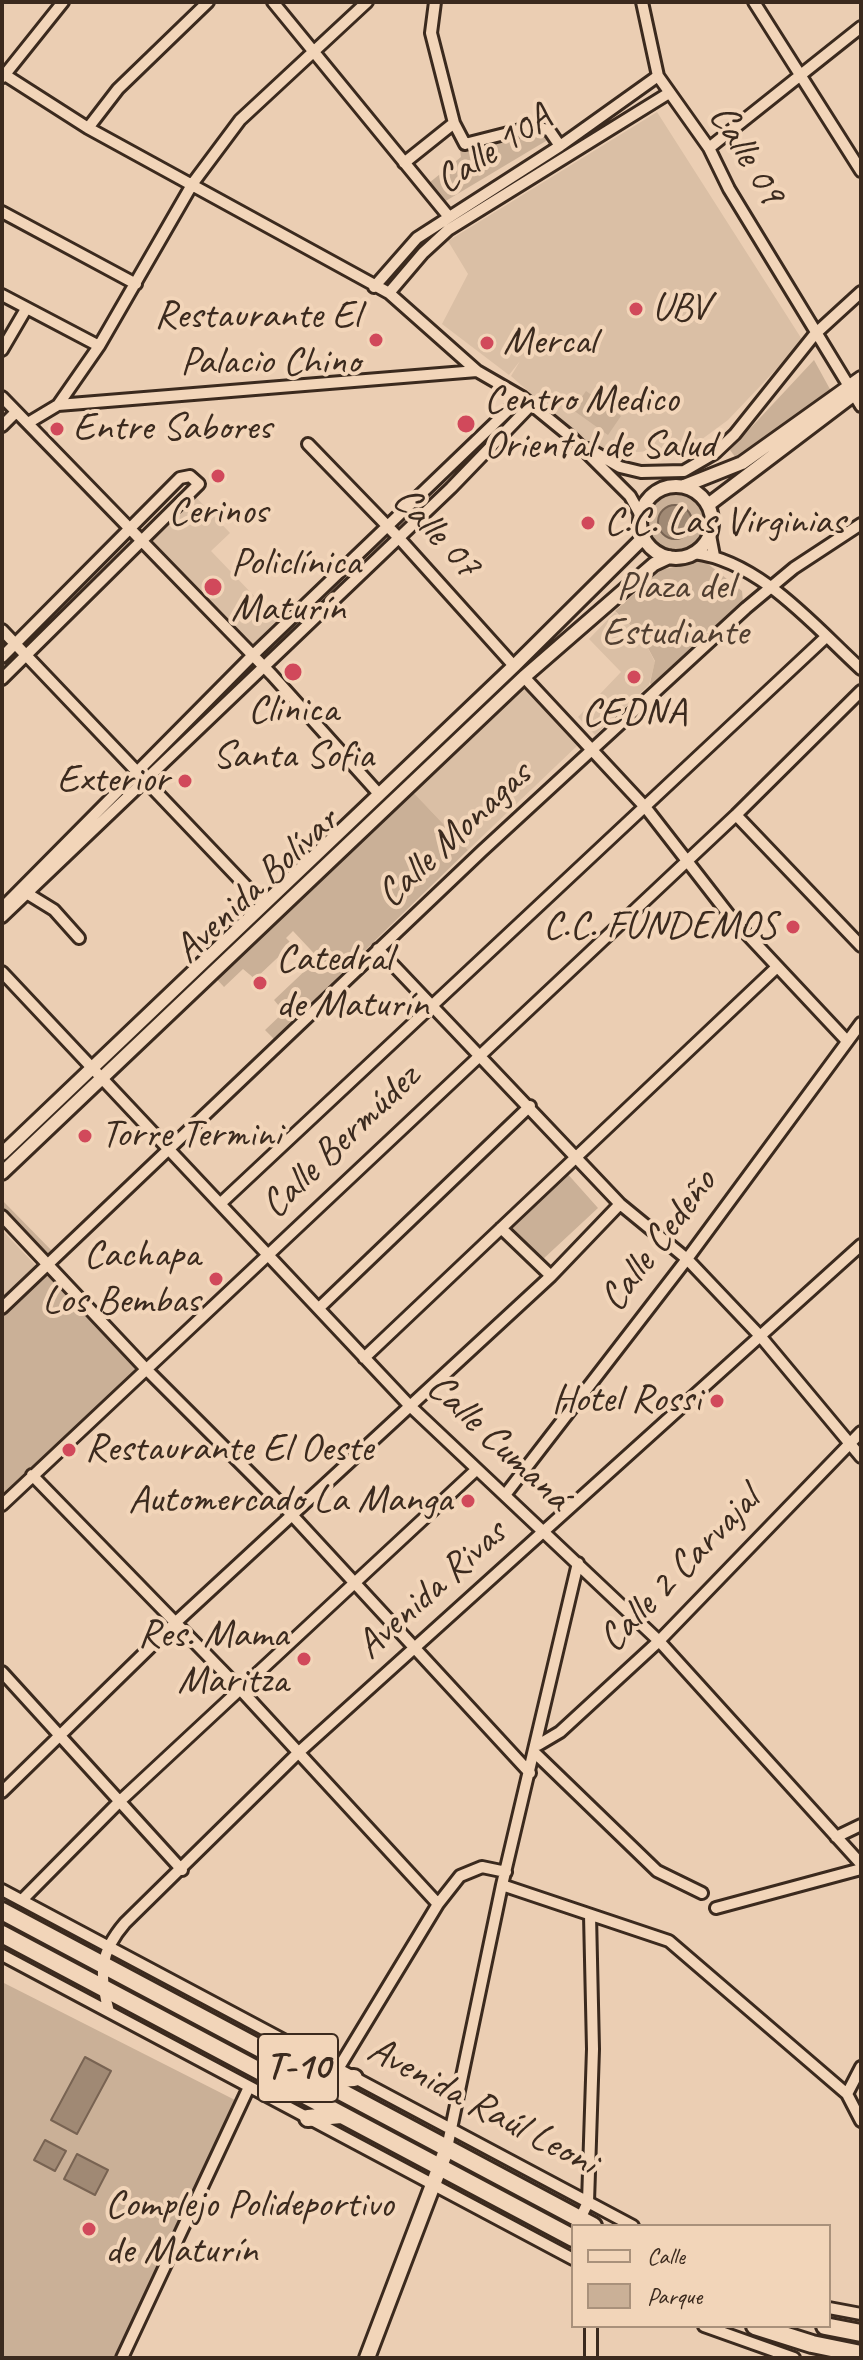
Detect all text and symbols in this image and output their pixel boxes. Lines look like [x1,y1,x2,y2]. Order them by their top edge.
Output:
street label: Calle 10A [427,95,561,205]
street label: Calle 09 [697,96,795,214]
place label: UBV [652,285,710,333]
place label: Restaurante El Palacio Chino [154,293,360,387]
marker: UBV [627,300,645,318]
place label: Mercal [503,319,596,367]
marker: Restaurante El Palacio Chino [367,331,385,349]
marker: Mercal [478,334,496,352]
place label: Centro Medico Oriental de Salud [484,377,715,471]
place label: Entre Sabores [73,405,272,453]
marker: Centro Medico Oriental de Salud [455,413,477,435]
marker: Entre Sabores [48,420,66,438]
marker: Cerinos [209,467,227,485]
street label: Calle 07 [381,477,491,589]
place label: Cerinos [168,489,268,537]
place label: C.C. Las Virginias [604,499,845,547]
marker: C.C. Las Virginias [579,514,597,532]
place label: Policlínica Maturín [231,540,361,634]
park label: Plaza del Estudiante [602,564,748,658]
marker: Policlínica Maturín [202,576,224,598]
marker: Clinica Santa Sofia [282,661,304,683]
marker: CEDNA [625,668,643,686]
place label: Clinica Santa Sofia [212,687,374,781]
place label: CEDNA [582,690,686,738]
street label: Calle Monagas [368,751,542,919]
place label: Exterior [57,757,169,805]
marker: Exterior [176,772,194,790]
street label: Avenida Bolívar [165,798,349,974]
place label: C.C. FUNDEMOS [543,903,777,951]
marker: C.C. FUNDEMOS [784,918,802,936]
place label: Catedral de Maturín [276,936,429,1030]
marker: Catedral de Maturín [251,974,269,992]
street label: Calle Bermúdez [252,1055,430,1229]
place label: Torre Termini [101,1112,281,1160]
marker: Torre Termini [76,1127,94,1145]
street label: Calle Cedeño [590,1161,728,1321]
place label: Cachapa Los Bembas [42,1232,200,1326]
marker: Cachapa Los Bembas [207,1270,225,1288]
street label: Calle Cumaná [416,1364,580,1522]
place label: Hotel Rossi [552,1377,701,1425]
marker: Hotel Rossi [708,1392,726,1410]
place label: Restaurante El Oeste [85,1426,373,1474]
marker: Restaurante El Oeste [60,1441,78,1459]
place label: Automercado La Manga [128,1477,452,1525]
street label: Calle 2 Carvajal [589,1477,771,1663]
marker: Automercado La Manga [459,1492,477,1510]
street label: Avenida Rivas [347,1510,517,1670]
place label: Res. Mama Maritza [138,1612,288,1706]
marker: Res. Mama Maritza [295,1650,313,1668]
street label: Avenida Raúl Leoni [359,2026,605,2188]
road number: T-10 [258,2034,338,2102]
place label: Complejo Polideportivo de Maturín [105,2182,393,2276]
marker: Complejo Polideportivo de Maturín [80,2220,98,2238]
legend [571,2224,831,2328]
text: Calle [647,2241,685,2271]
text: Parque [647,2281,702,2311]

